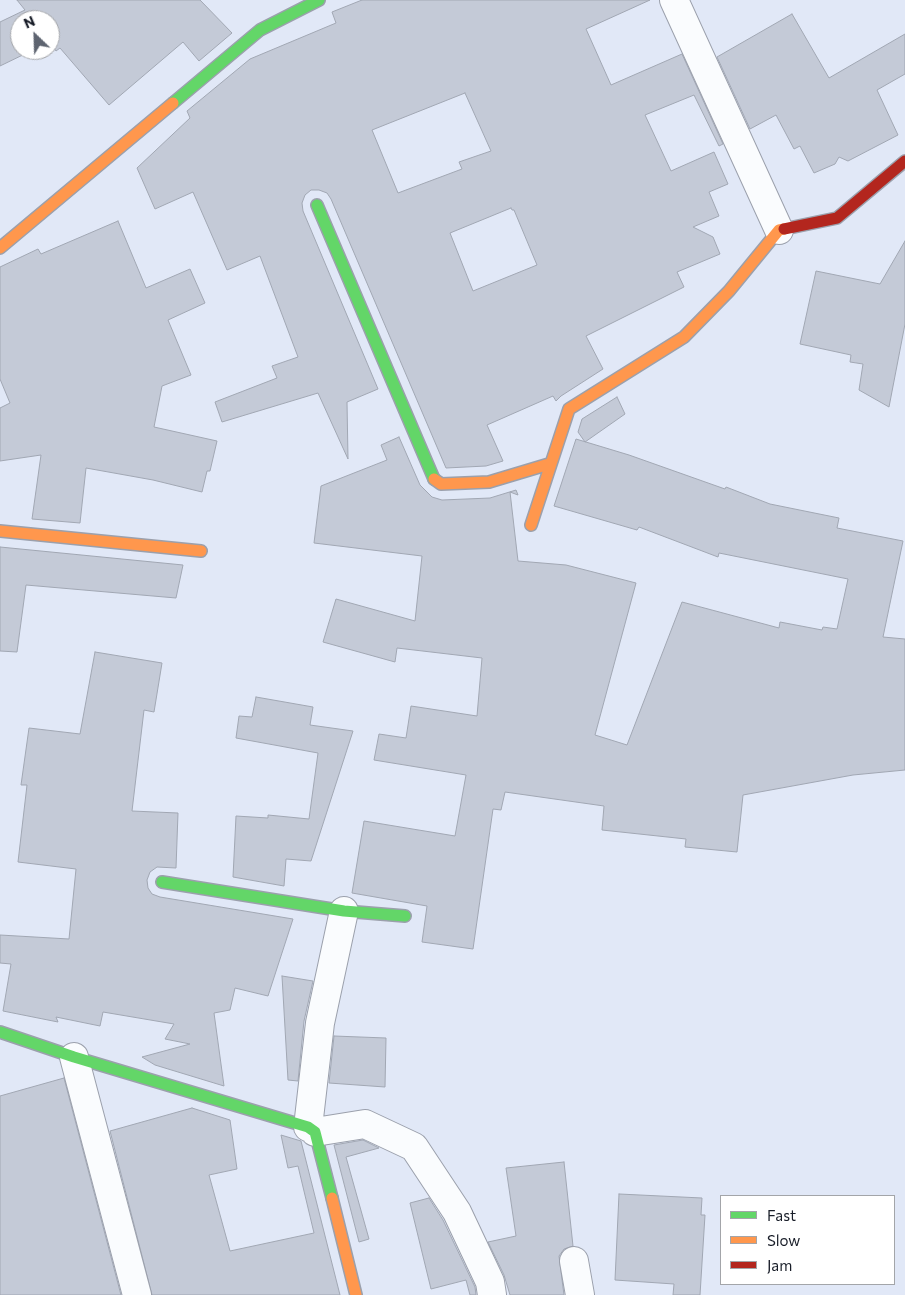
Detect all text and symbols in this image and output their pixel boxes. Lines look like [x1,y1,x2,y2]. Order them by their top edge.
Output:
north arrow [10,10,60,60]
text: N [21,12,37,32]
legend [720,1195,895,1285]
text: Fast [767,1206,796,1224]
text: Slow [767,1231,800,1249]
text: Jam [767,1256,792,1274]

